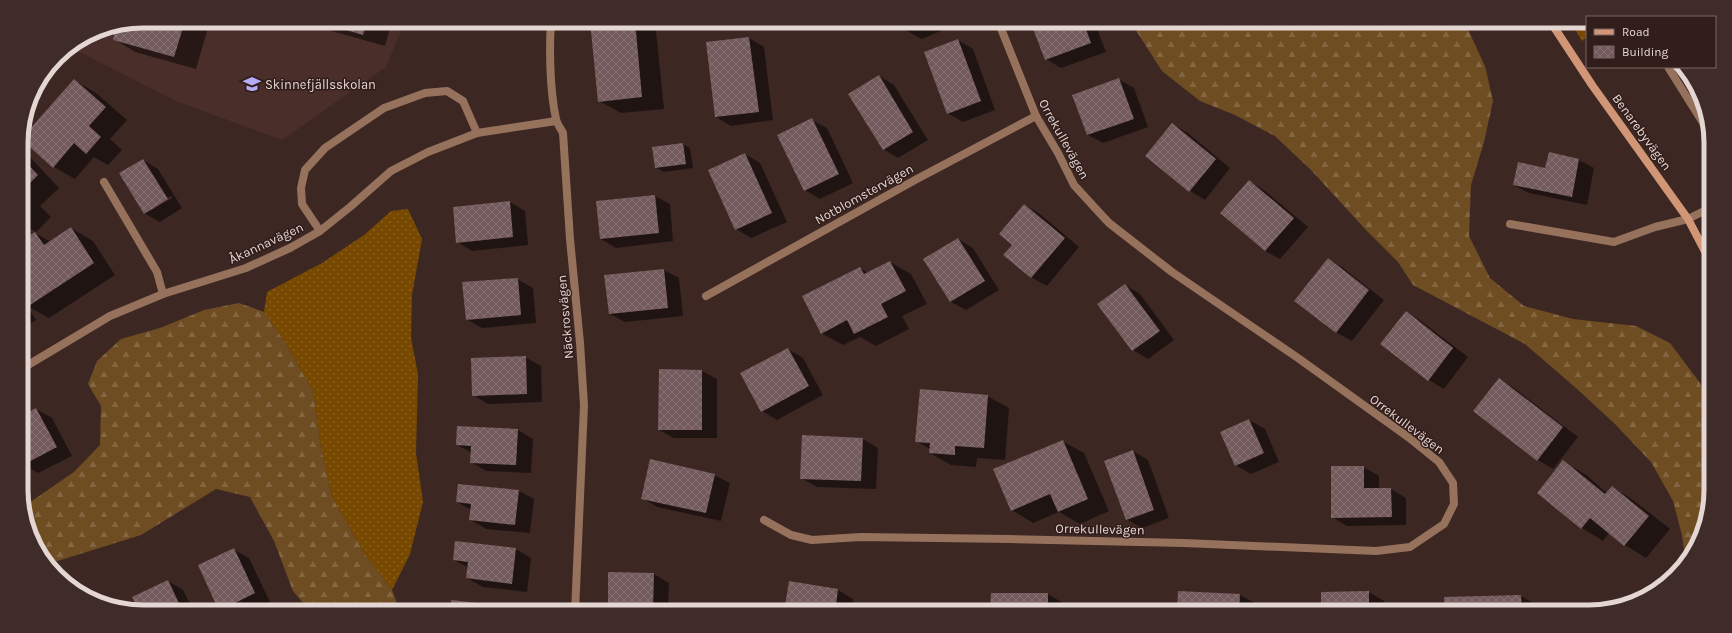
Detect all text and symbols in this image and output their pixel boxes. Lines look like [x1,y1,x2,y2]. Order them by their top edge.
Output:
legend [1586,16,1716,68]
text: Road [1622,25,1650,39]
text: Building [1622,45,1669,59]
school or university icon: Skinnefjällsskolan [242,74,262,94]
place label: Skinnefjällsskolan [265,77,376,92]
street label: Benarebyvägen [1609,91,1675,173]
street label: Orrekullevägen [1036,96,1092,182]
street label: Notblomstervägen [812,161,916,227]
street label: Åkannavägen [226,218,306,267]
street label: Näckrosvägen [554,274,576,360]
street label: Orrekullevägen [1367,391,1447,457]
street label: Orrekullevägen [1055,521,1145,537]

